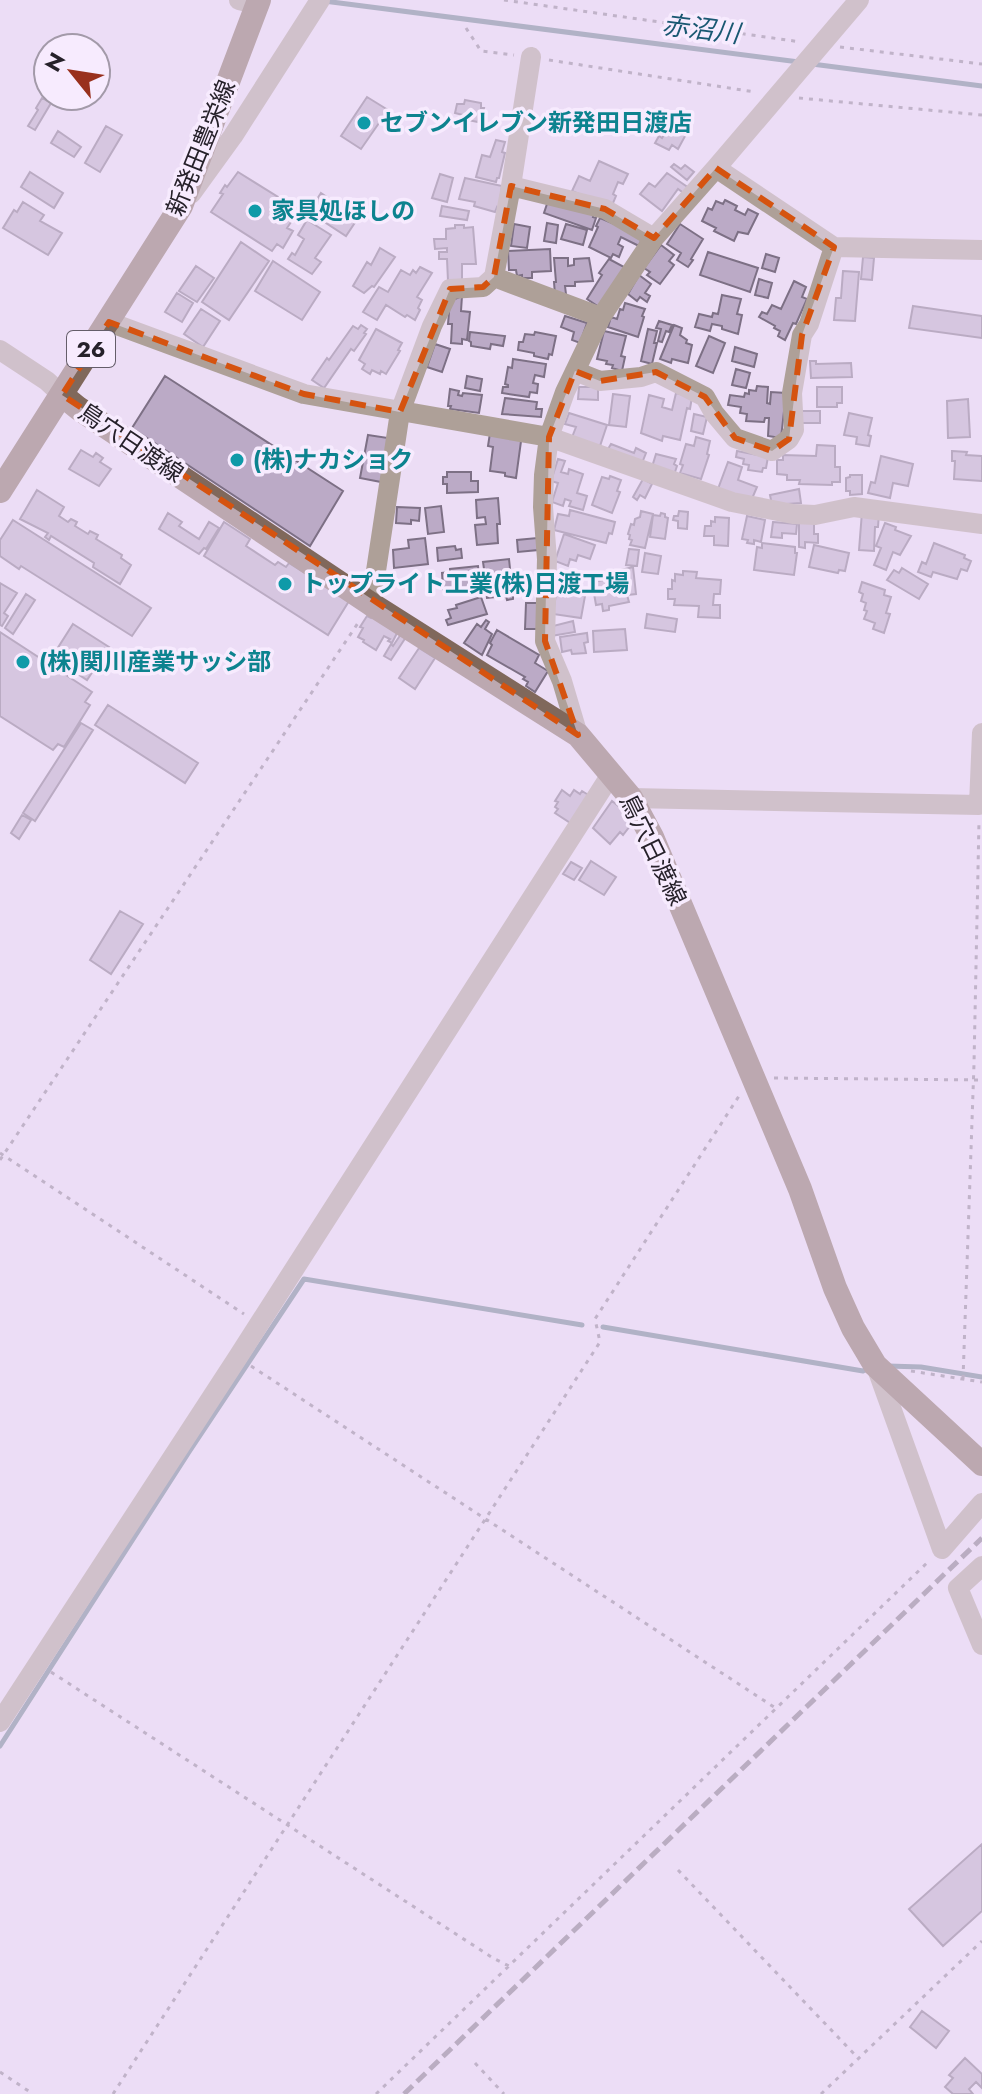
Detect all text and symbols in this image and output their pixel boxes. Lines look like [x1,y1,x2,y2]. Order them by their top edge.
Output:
water label: 赤沼川 [660,5,745,53]
north arrow [32,32,112,112]
text: N [36,46,73,78]
street label: 新発田豊栄線 [157,74,244,221]
place label: セブンイレブン新発田日渡店 [380,105,692,140]
marker: セブンイレブン新発田日渡店 [355,114,373,132]
place label: 家具処ほしの [271,193,415,228]
marker: 家具処ほしの [246,202,264,220]
road number: 26 [67,331,115,367]
street label: 鳥穴日渡線 [72,395,191,491]
place label: (株)ナカショク [253,442,413,477]
marker: (株)ナカショク [228,451,246,469]
place label: トップライト工業(株)日渡工場 [301,566,629,601]
marker: トップライト工業(株)日渡工場 [276,575,294,593]
place label: (株)関川産業サッシ部 [39,644,271,679]
marker: (株)関川産業サッシ部 [14,653,32,671]
street label: 鳥穴日渡線 [611,788,695,911]

